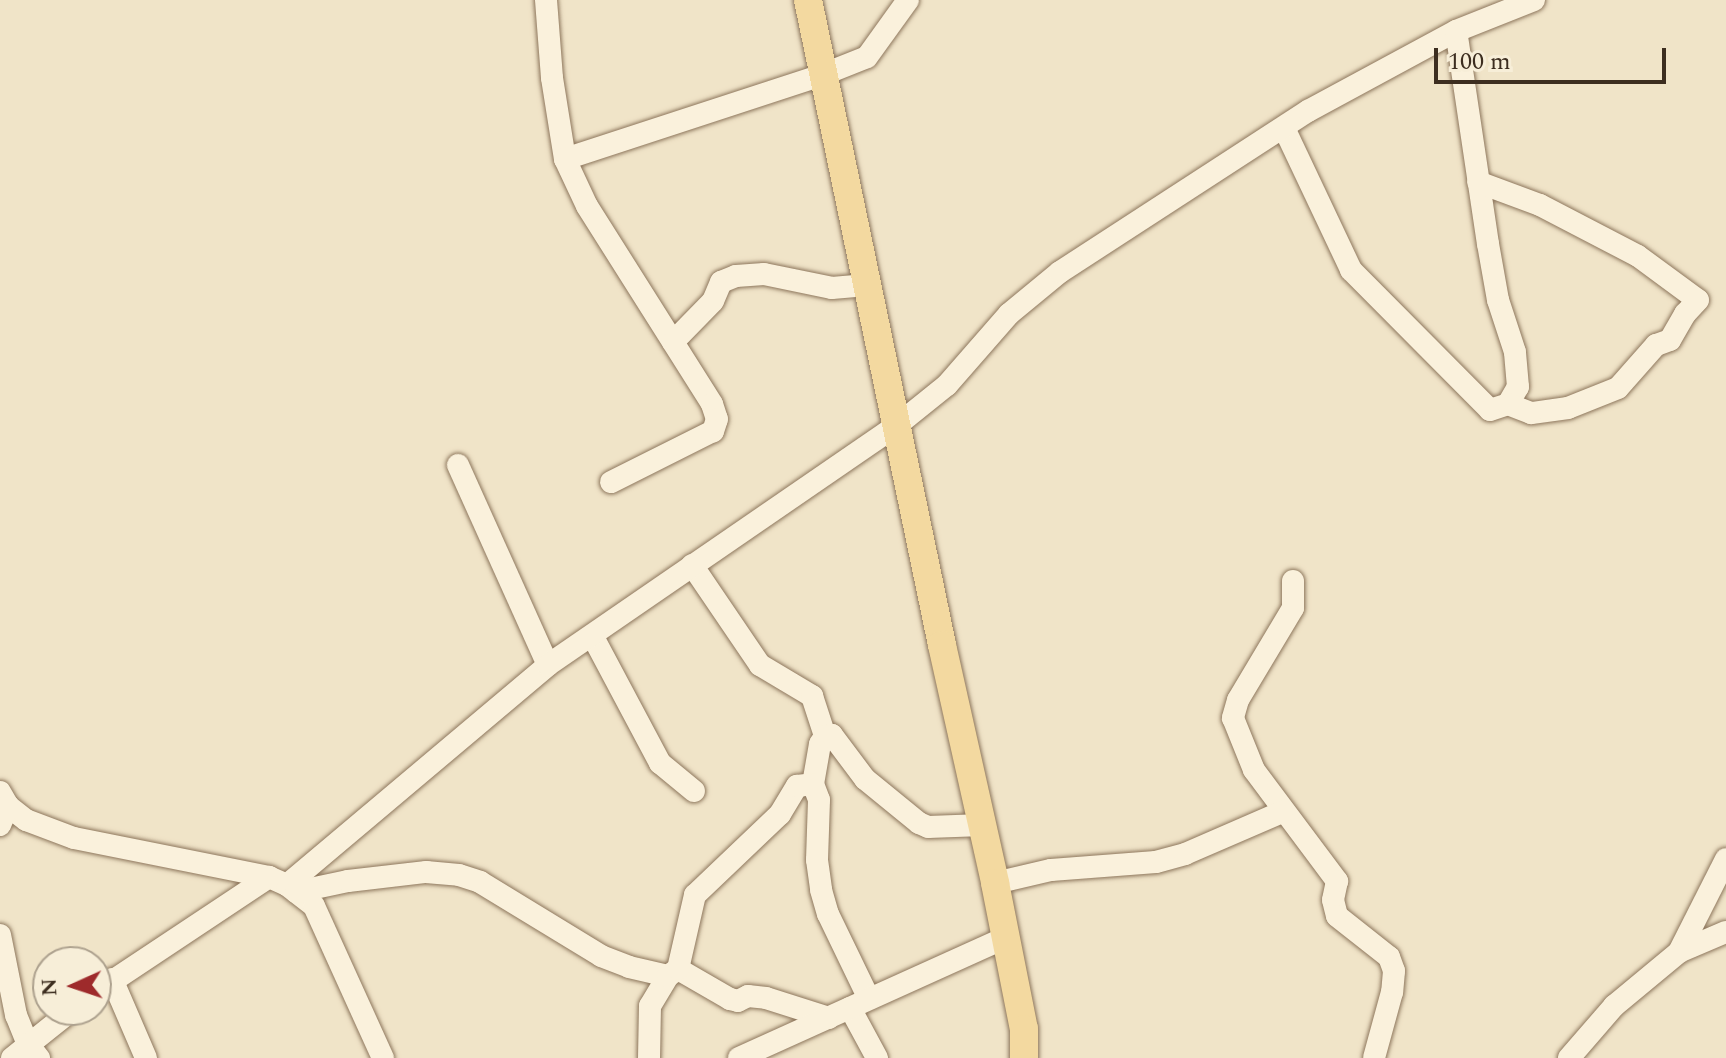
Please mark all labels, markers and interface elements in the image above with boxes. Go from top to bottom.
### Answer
scale bar [1438,32,1670,82]
text: 100 m [1448,44,1511,80]
north arrow [32,946,112,1026]
text: N [33,977,66,997]

